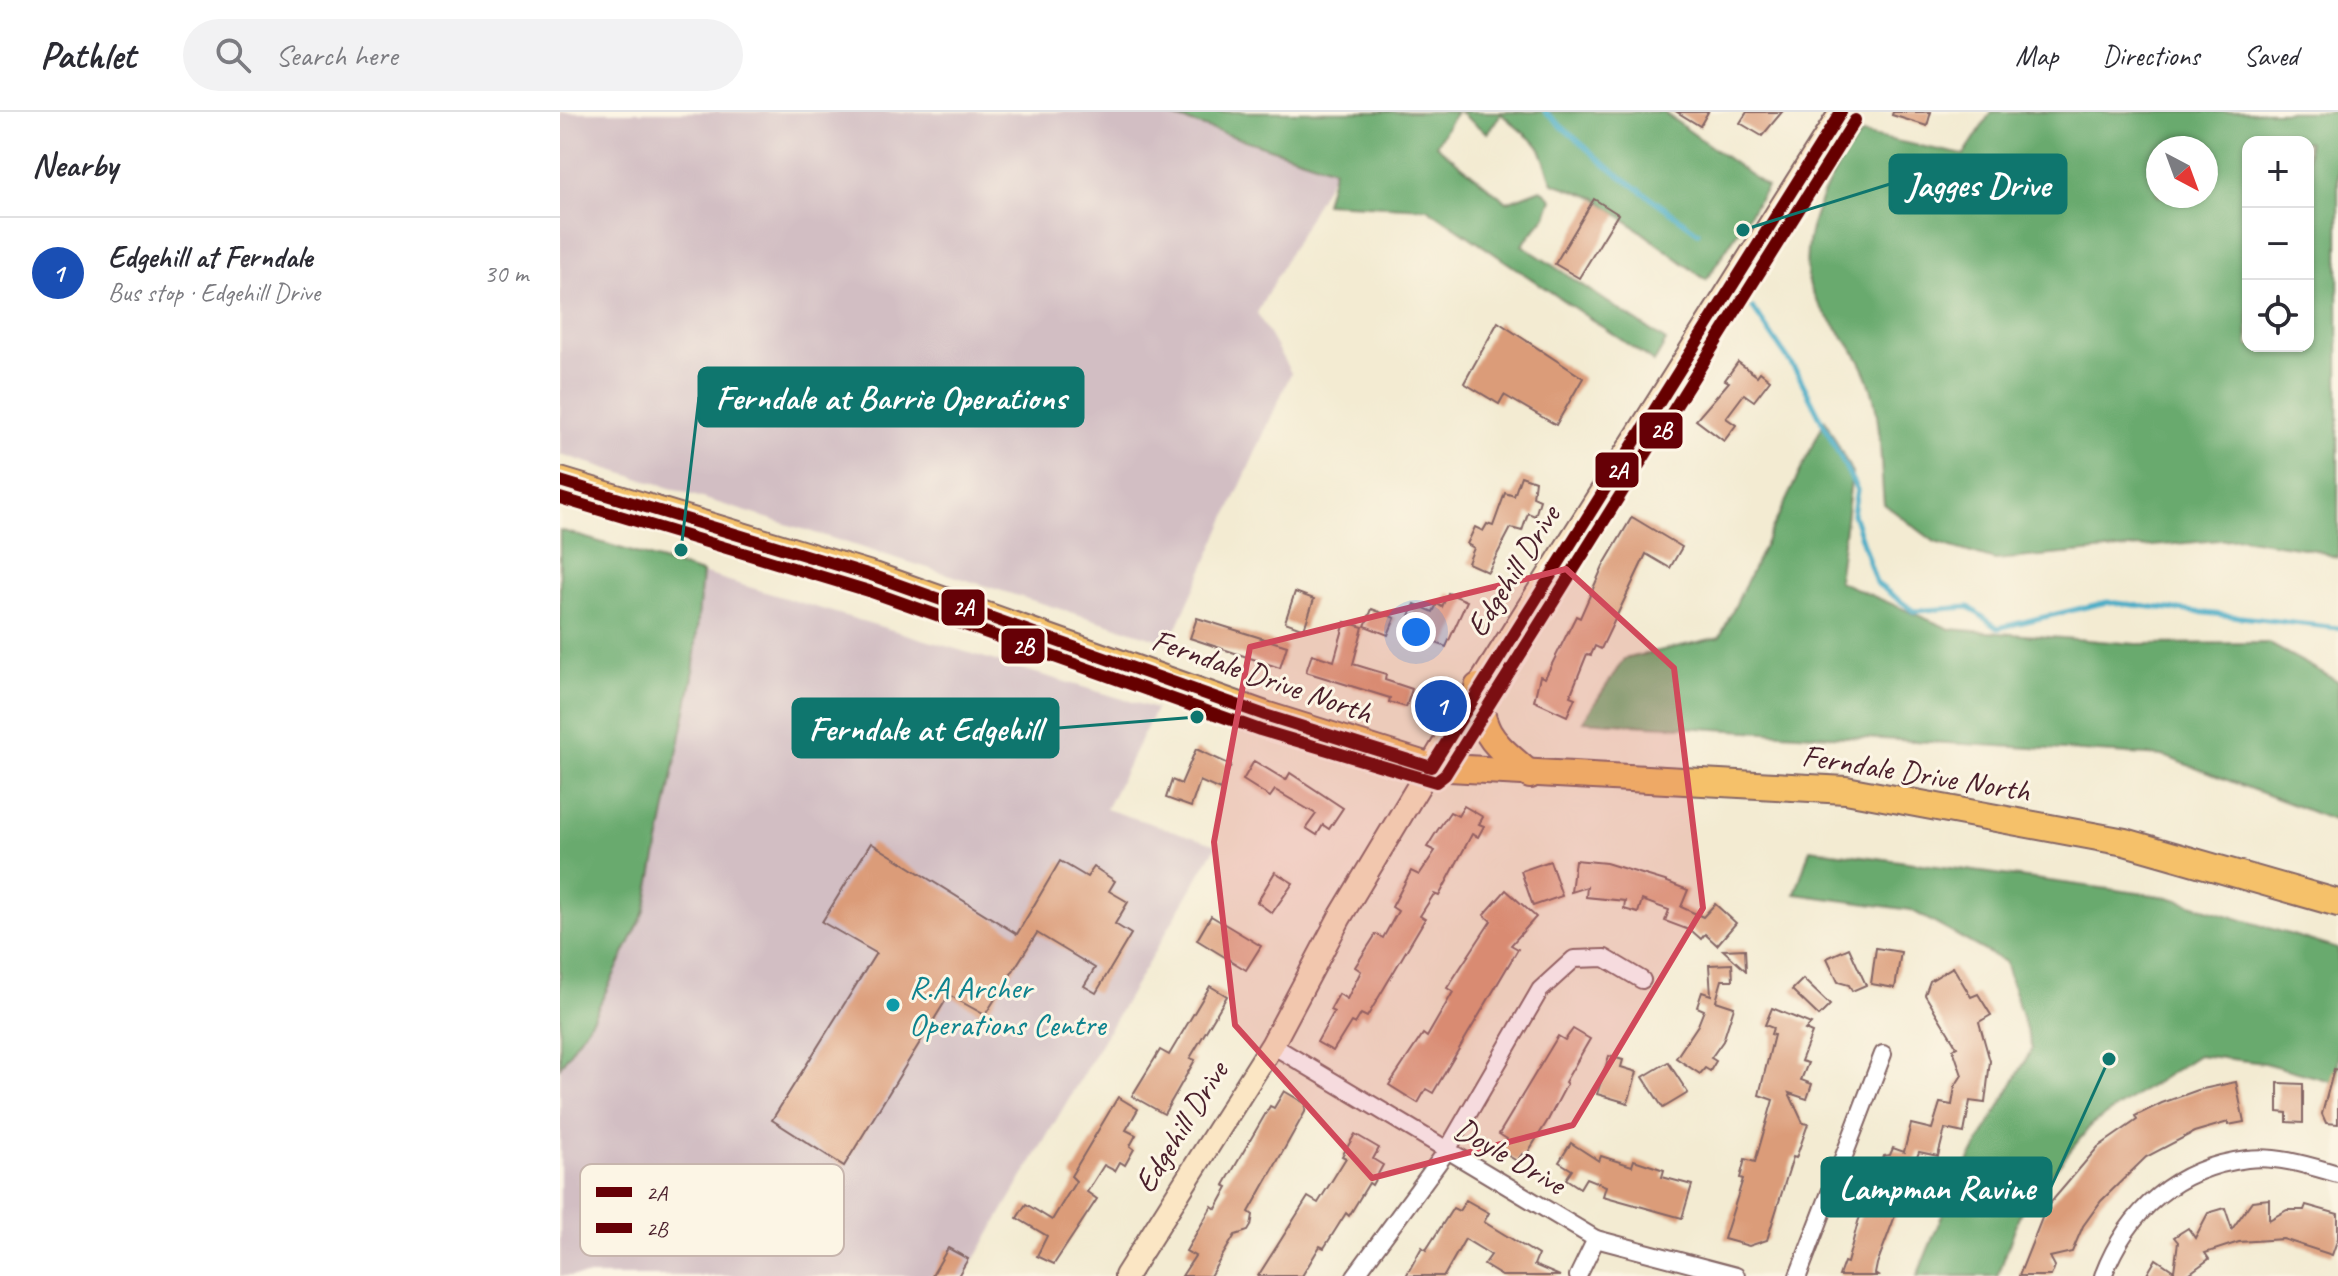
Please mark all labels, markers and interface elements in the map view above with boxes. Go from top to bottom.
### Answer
search box [183,19,743,91]
text: Pathlet [40,32,135,79]
icon: search [211,33,255,77]
text: Search here [275,36,398,74]
text: Map [2015,38,2058,73]
text: Directions [2102,38,2200,73]
text: Saved [2244,38,2298,73]
north arrow [2146,136,2218,208]
map controls [2242,136,2314,352]
button: + [2242,136,2314,208]
text: Nearby [32,143,118,186]
callout: Jagges Drive [1890,155,2066,213]
text: Jagges Drive [1904,163,2053,206]
button: − [2242,208,2314,280]
text: Edgehill at Ferndale [108,238,312,276]
text: 1 [52,257,64,290]
text: 30 m [484,257,528,290]
text: Bus stop · Edgehill Drive [108,276,320,309]
button: locate [2242,280,2314,352]
callout: Ferndale at Barrie Operations [699,368,1083,426]
text: Ferndale at Barrie Operations [716,376,1069,419]
line badge: 2B [1638,411,1684,450]
text: 2B [1650,417,1673,445]
line badge: 2A [1594,451,1640,489]
text: 2A [1606,457,1629,485]
street label: Edgehill Drive [1457,495,1571,644]
line badge: 2A [940,588,986,627]
text: 2A [952,594,975,622]
your location [1396,612,1436,652]
street label: Ferndale Drive North [1147,619,1378,733]
line badge: 2B [1000,627,1046,665]
text: 2B [1012,633,1035,661]
pin: 1 [1415,676,1467,736]
callout: Ferndale at Edgehill [793,699,1058,757]
text: Ferndale at Edgehill [809,707,1048,750]
street label: Ferndale Drive North [1799,735,2033,811]
place label: R.A Archer Operations Centre [909,967,1108,1045]
marker: R.A Archer Operations Centre [884,996,902,1014]
street label: Edgehill Drive [1125,1051,1239,1200]
street label: Doyle Drive [1447,1108,1575,1205]
callout: Lampman Ravine [1822,1158,2051,1216]
legend [580,1164,844,1256]
text: Lampman Ravine [1839,1166,2038,1209]
text: 2A [646,1179,668,1207]
text: 2B [646,1215,669,1243]

